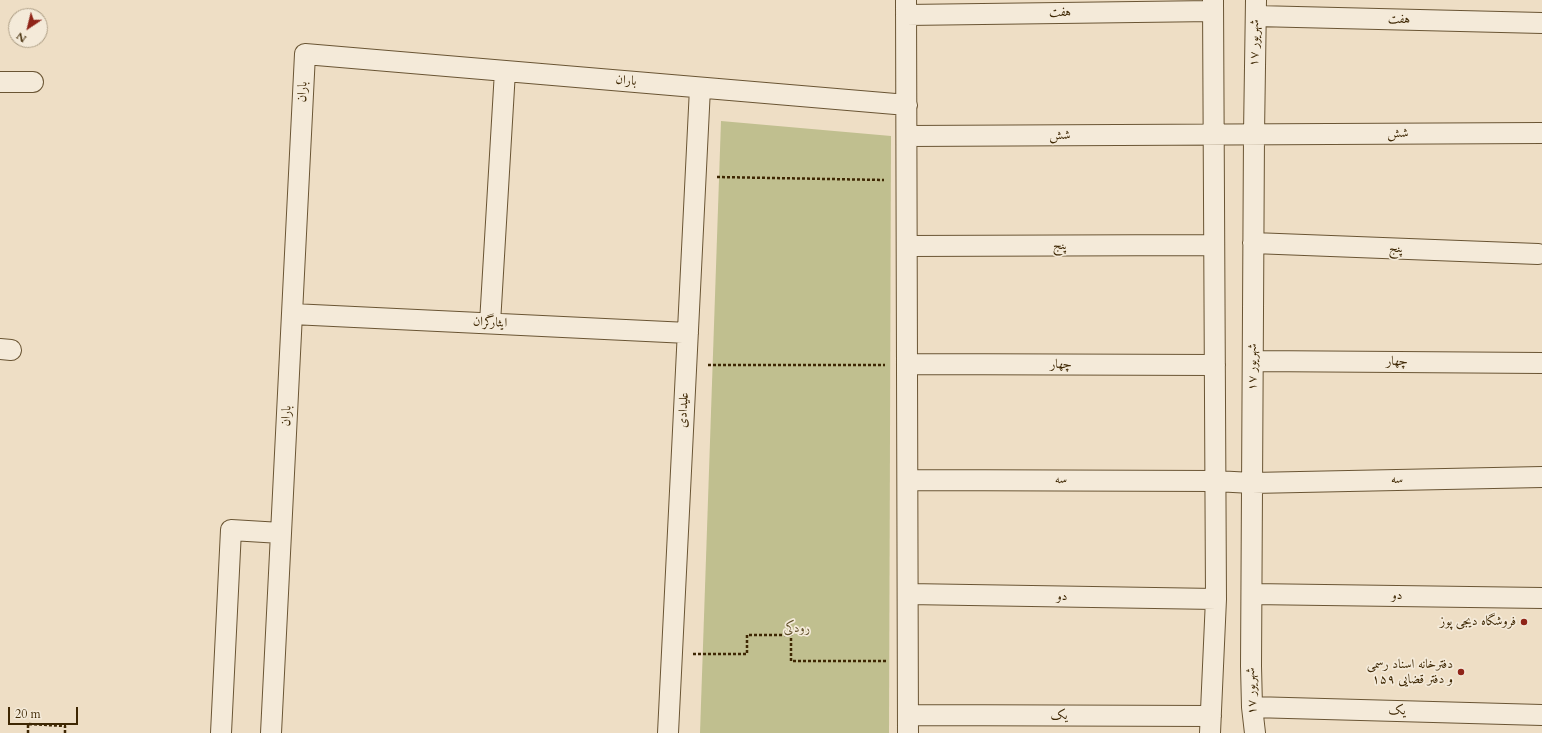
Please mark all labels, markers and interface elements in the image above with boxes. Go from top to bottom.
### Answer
street label: هفت [1049,5,1071,21]
north arrow [8,8,48,48]
street label: هفت [1388,12,1410,28]
street label: ۱۷ شهریور [1247,19,1263,67]
text: N [13,29,30,46]
street label: باران [615,72,637,90]
street label: باران [295,81,311,103]
street label: شش [1387,126,1409,142]
street label: شش [1049,128,1071,144]
street label: پنج [1053,238,1067,254]
street label: پنج [1389,241,1403,257]
street label: ایثارگران [472,314,508,332]
street label: ۱۷ شهریور [1245,343,1261,391]
street label: چهار [1386,354,1408,370]
street label: چهار [1050,357,1072,373]
street label: علیدادی [675,392,693,428]
street label: باران [279,405,295,427]
street label: سه [1055,472,1067,488]
street label: سه [1391,472,1403,488]
street label: دو [1391,588,1403,604]
street label: دو [1056,589,1068,605]
place label: فروشگاه دیجی پوز [1440,614,1516,630]
marker: فروشگاه دیجی پوز [1519,617,1529,627]
park label: رودکی [784,621,810,637]
place label: دفترخانه اسناد رسمی ۱۵۹ و دفتر قضایی [1367,657,1453,688]
street label: ۱۷ شهریور [1243,667,1261,715]
marker: دفترخانه اسناد رسمی ۱۵۹ و دفتر قضایی [1456,667,1466,677]
scale bar [10,699,80,725]
street label: یک [1388,703,1406,719]
text: 20 m [15,706,41,722]
street label: یک [1050,708,1068,724]

